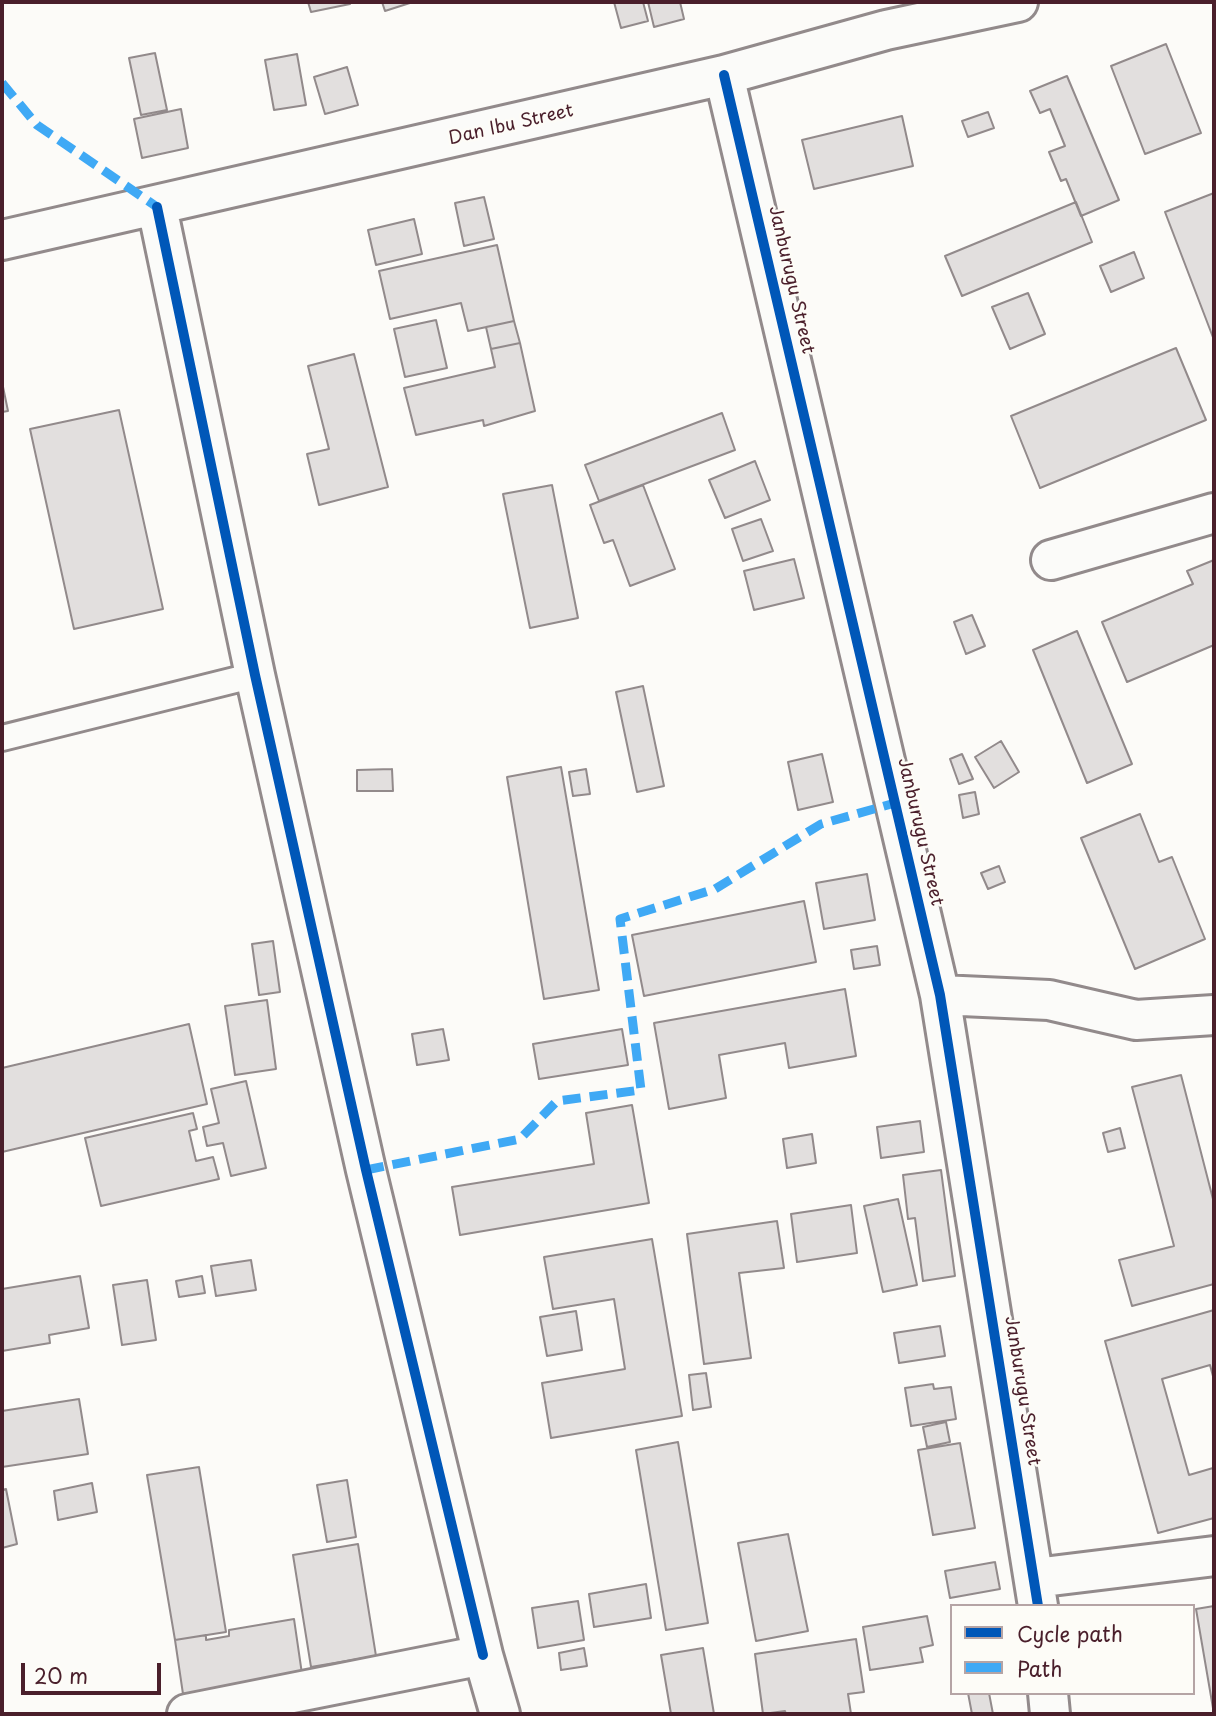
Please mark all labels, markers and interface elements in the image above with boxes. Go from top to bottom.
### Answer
street label: Dan Ibu Street [446,100,576,150]
street label: Janburugu Street [763,204,819,356]
street label: Janburugu Street [892,756,948,908]
street label: Janburugu Street [1000,1315,1044,1467]
legend [950,1604,1195,1695]
text: Cycle path [1017,1617,1123,1649]
scale bar [24,1650,164,1694]
text: Path [1017,1652,1062,1684]
text: 20 m [34,1659,88,1691]

